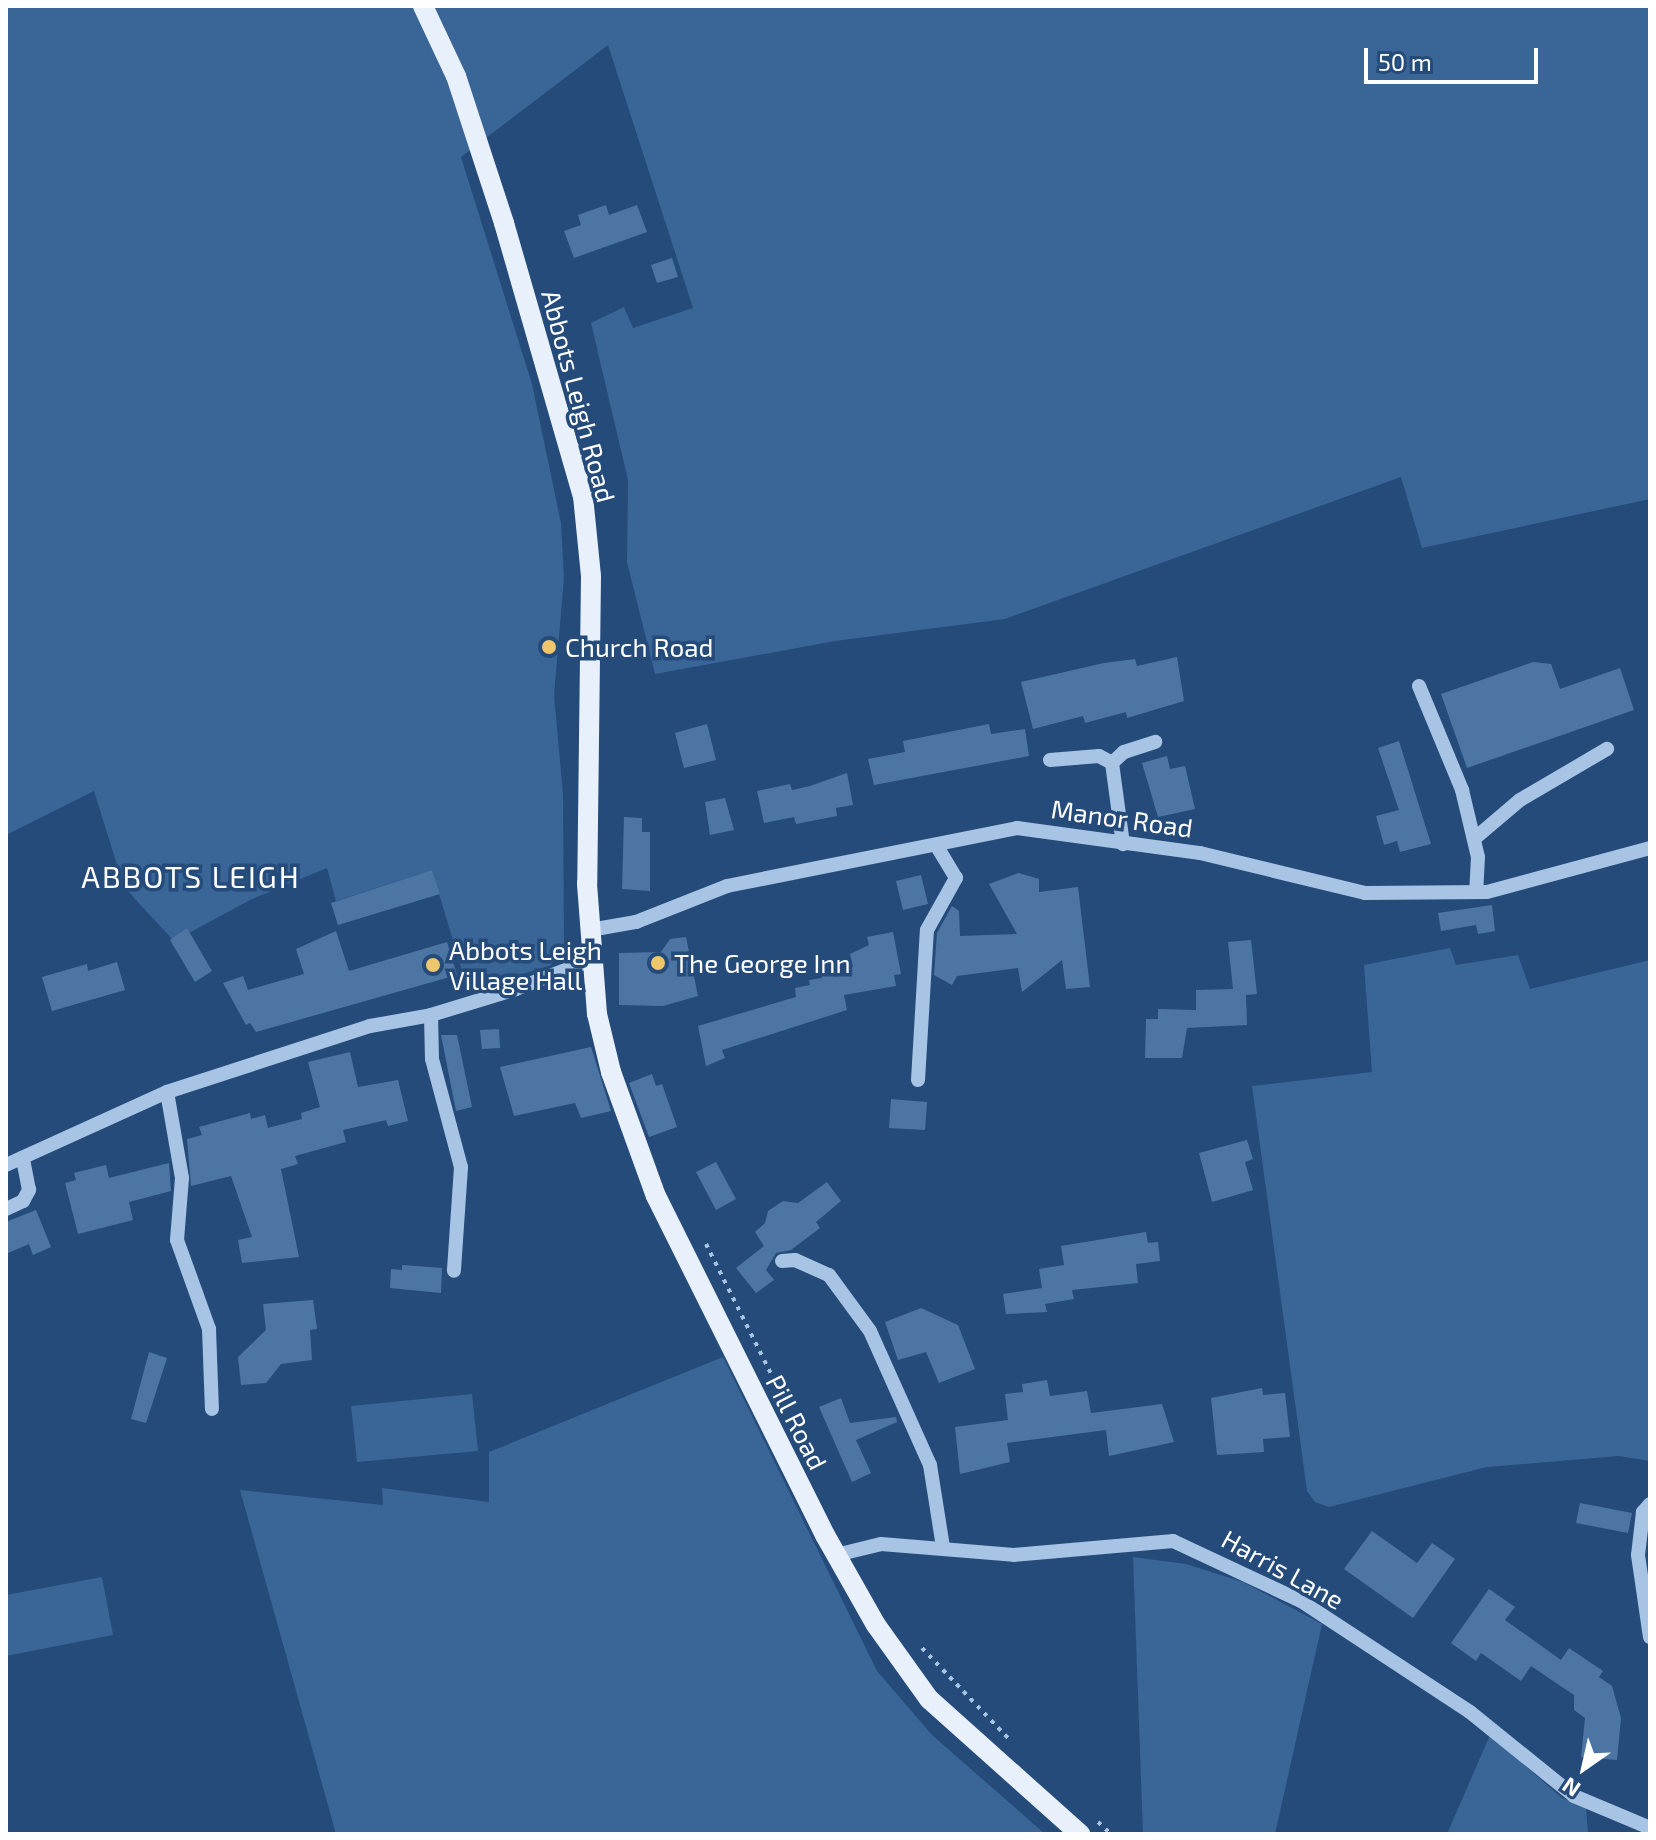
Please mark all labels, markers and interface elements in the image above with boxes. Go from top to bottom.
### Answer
scale bar [1368,32,1542,82]
text: 50 m [1378,47,1432,76]
street label: Abbots Leigh Road [536,286,622,506]
place label: Church Road [565,631,713,663]
marker: Church Road [540,638,558,656]
street label: Manor Road [1049,793,1195,843]
district label: ABBOTS LEIGH [81,858,301,894]
place label: Abbots Leigh Village Hall [449,934,602,996]
place label: The George Inn [674,947,851,979]
marker: The George Inn [649,954,667,972]
marker: Abbots Leigh Village Hall [424,956,442,974]
street label: Pill Road [760,1369,834,1475]
street label: Harris Lane [1217,1523,1349,1615]
north arrow [1544,1728,1624,1808]
text: N [1557,1773,1584,1803]

